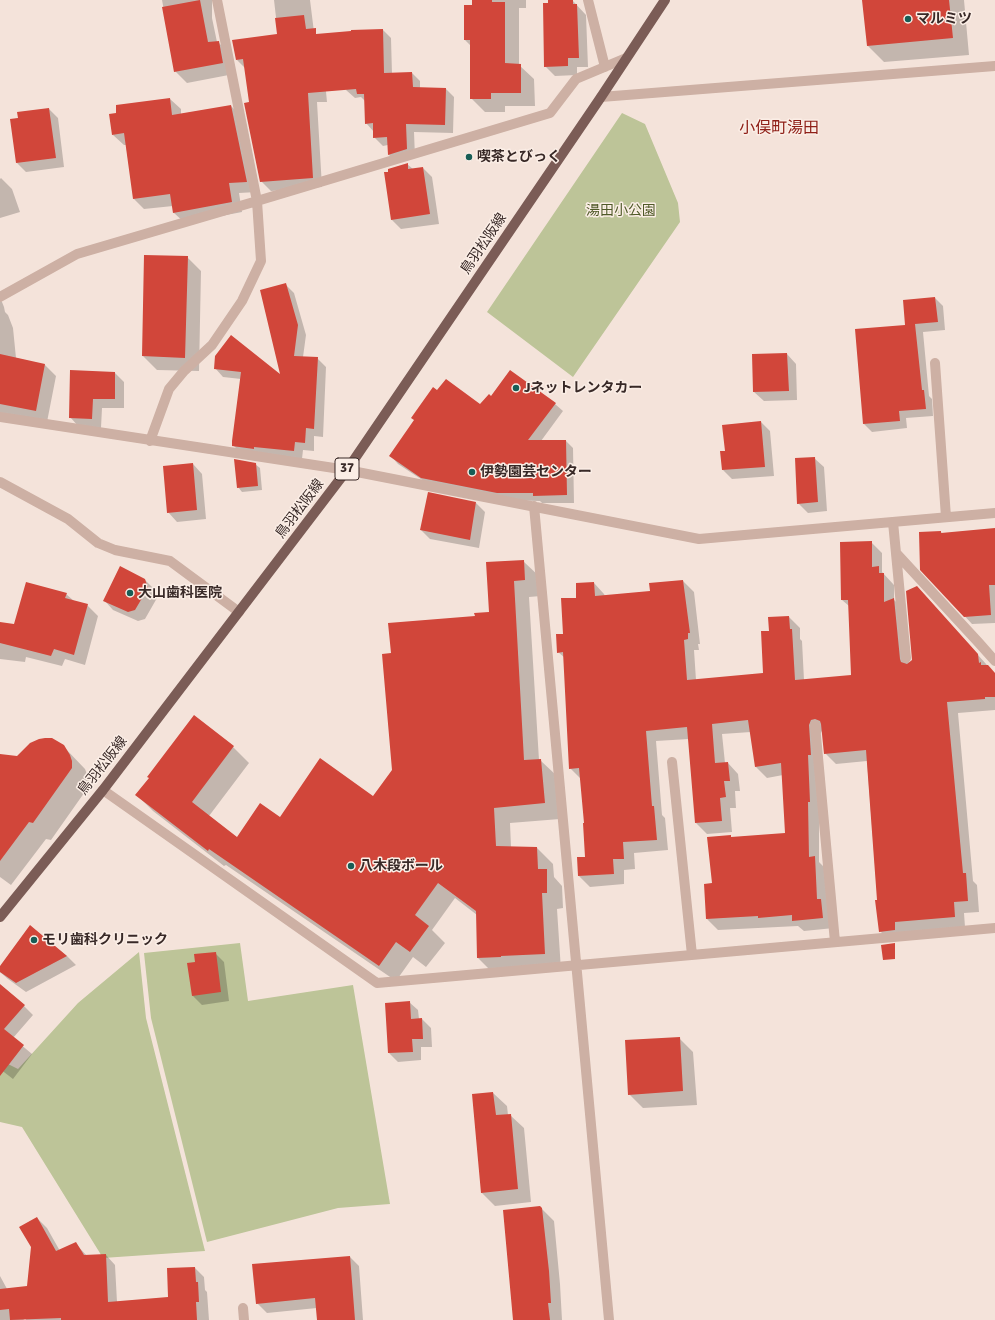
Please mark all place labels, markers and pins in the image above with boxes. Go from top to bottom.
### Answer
place label: マルミツ [916,11,972,27]
marker: マルミツ [903,14,913,24]
place label: 喫茶とびっく [477,149,561,165]
marker: 喫茶とびっく [464,152,474,162]
place label: Jネットレンタカー [524,380,643,396]
marker: Jネットレンタカー [511,383,521,393]
place label: 伊勢園芸センター [480,464,592,480]
marker: 伊勢園芸センター [467,467,477,477]
place label: 大山歯科医院 [138,585,222,601]
marker: 大山歯科医院 [125,588,135,598]
place label: 八木段ボール [359,858,443,874]
marker: 八木段ボール [346,861,356,871]
place label: モリ歯科クリニック [42,932,168,948]
marker: モリ歯科クリニック [29,935,39,945]

